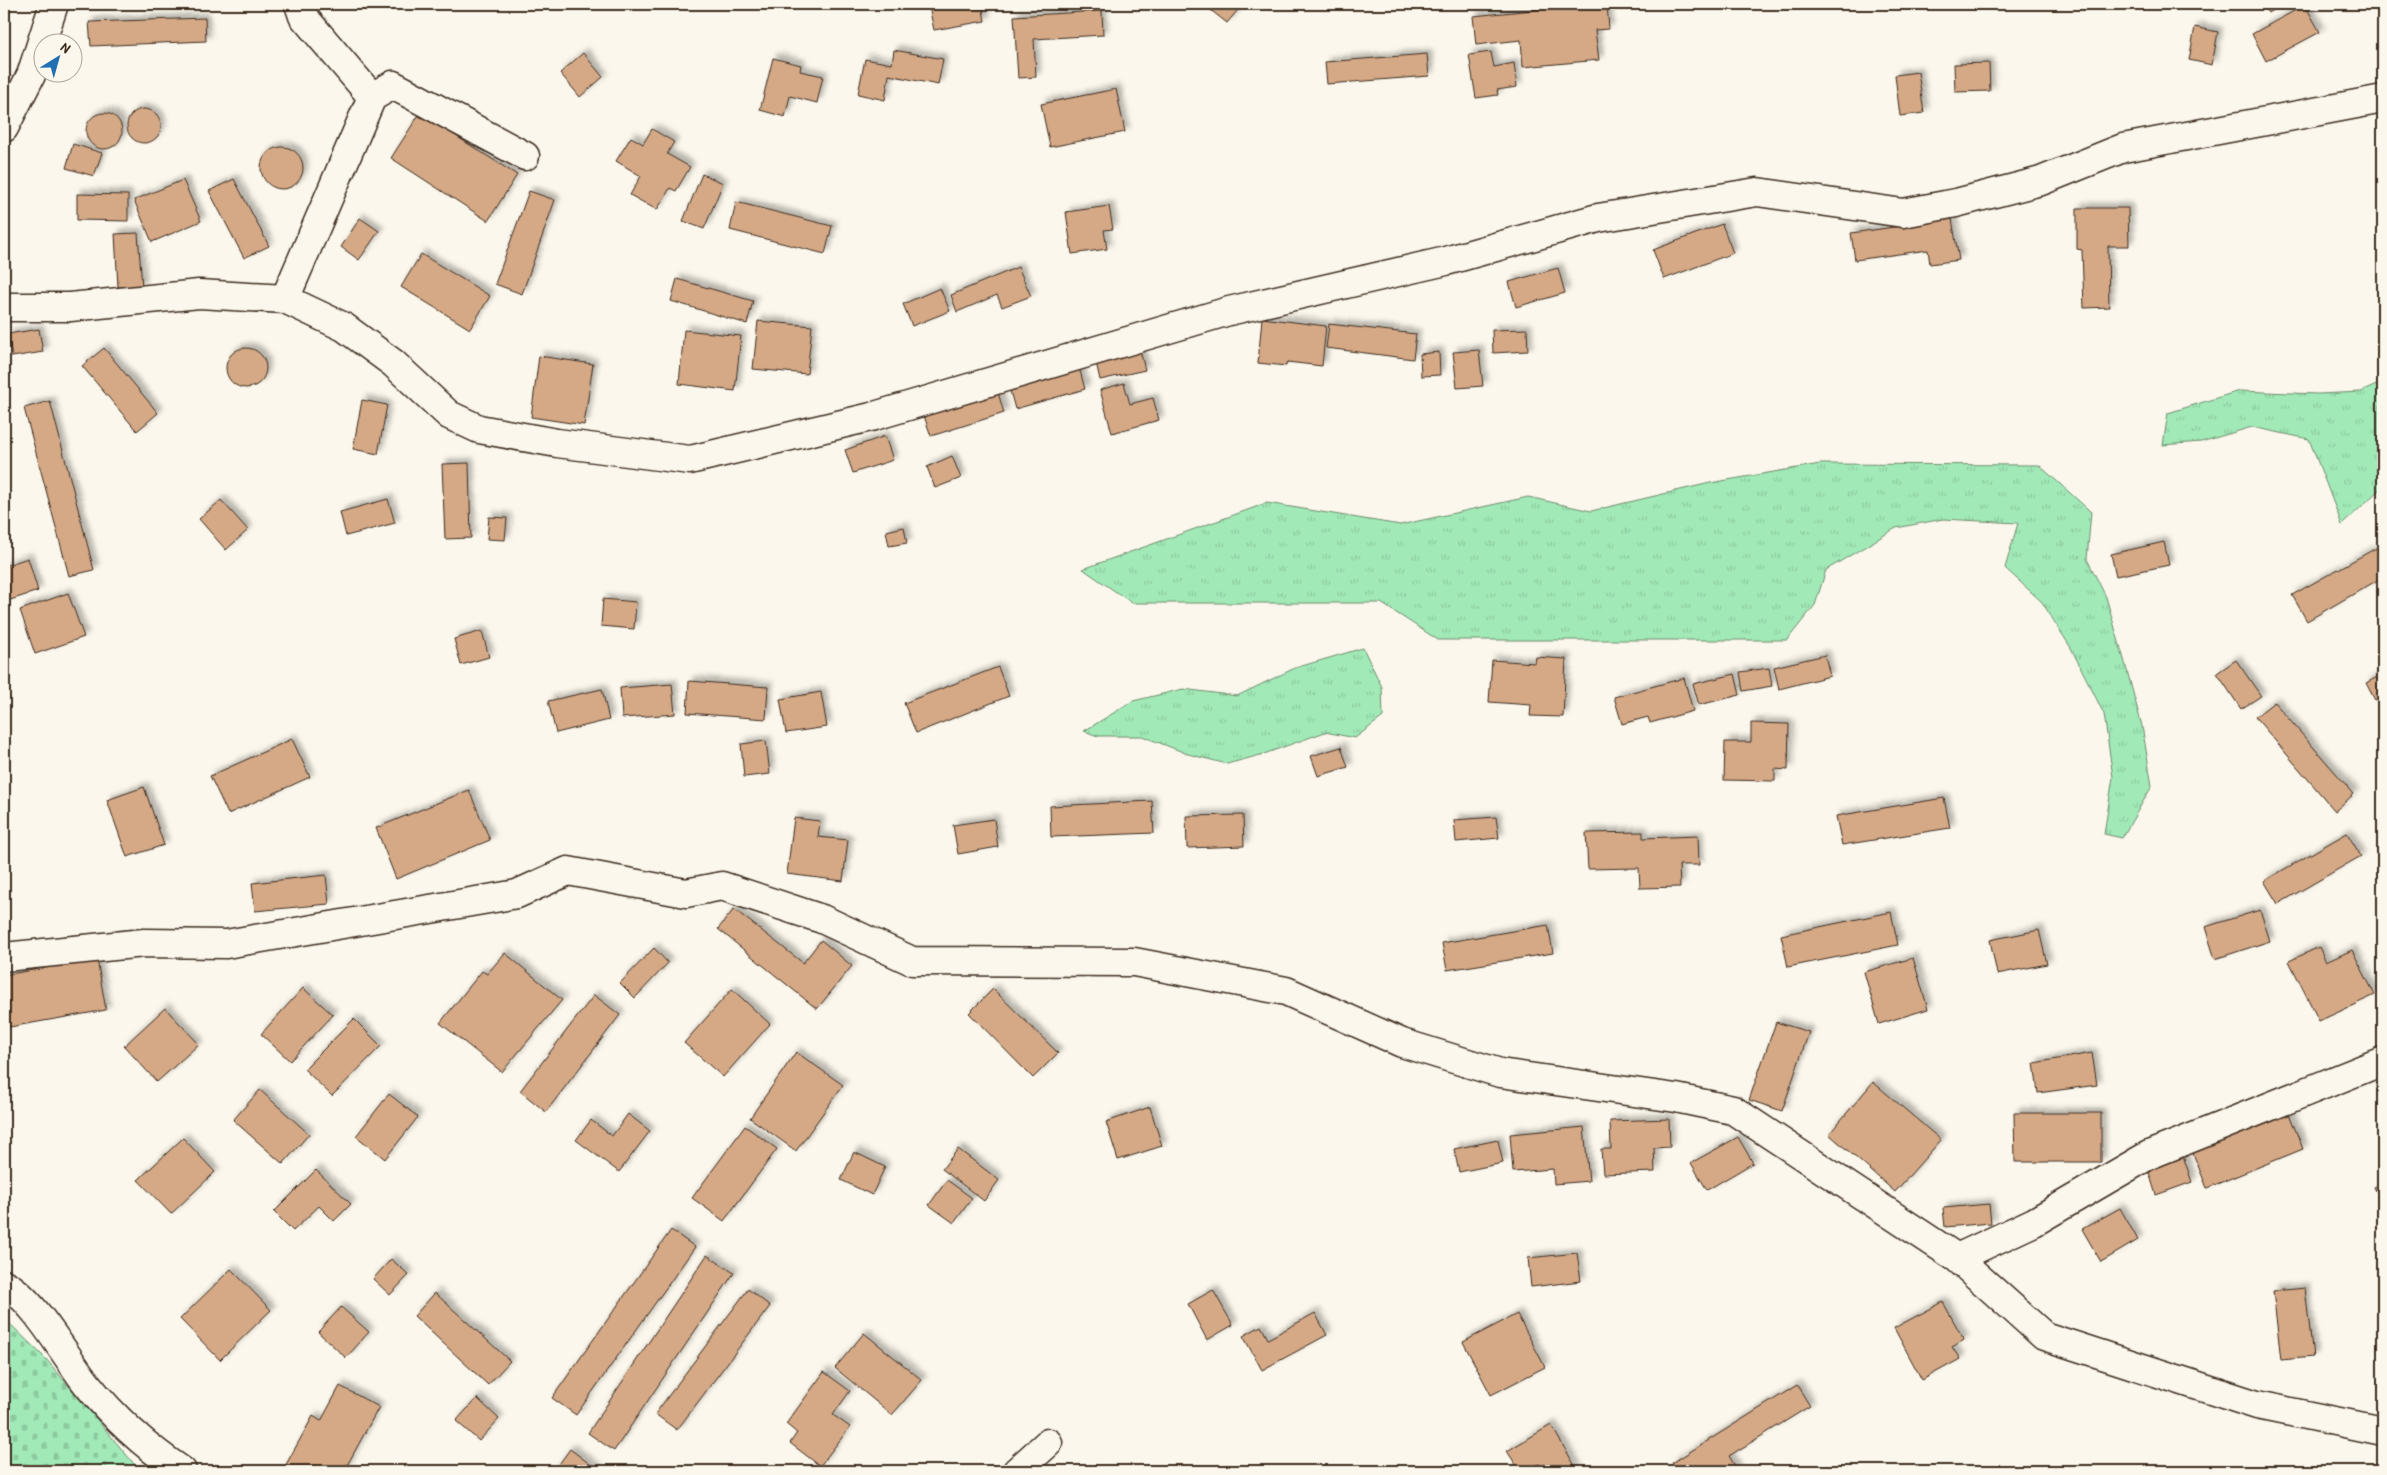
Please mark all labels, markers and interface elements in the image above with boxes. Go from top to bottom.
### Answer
north arrow [32,32,82,82]
text: N [57,37,75,57]

